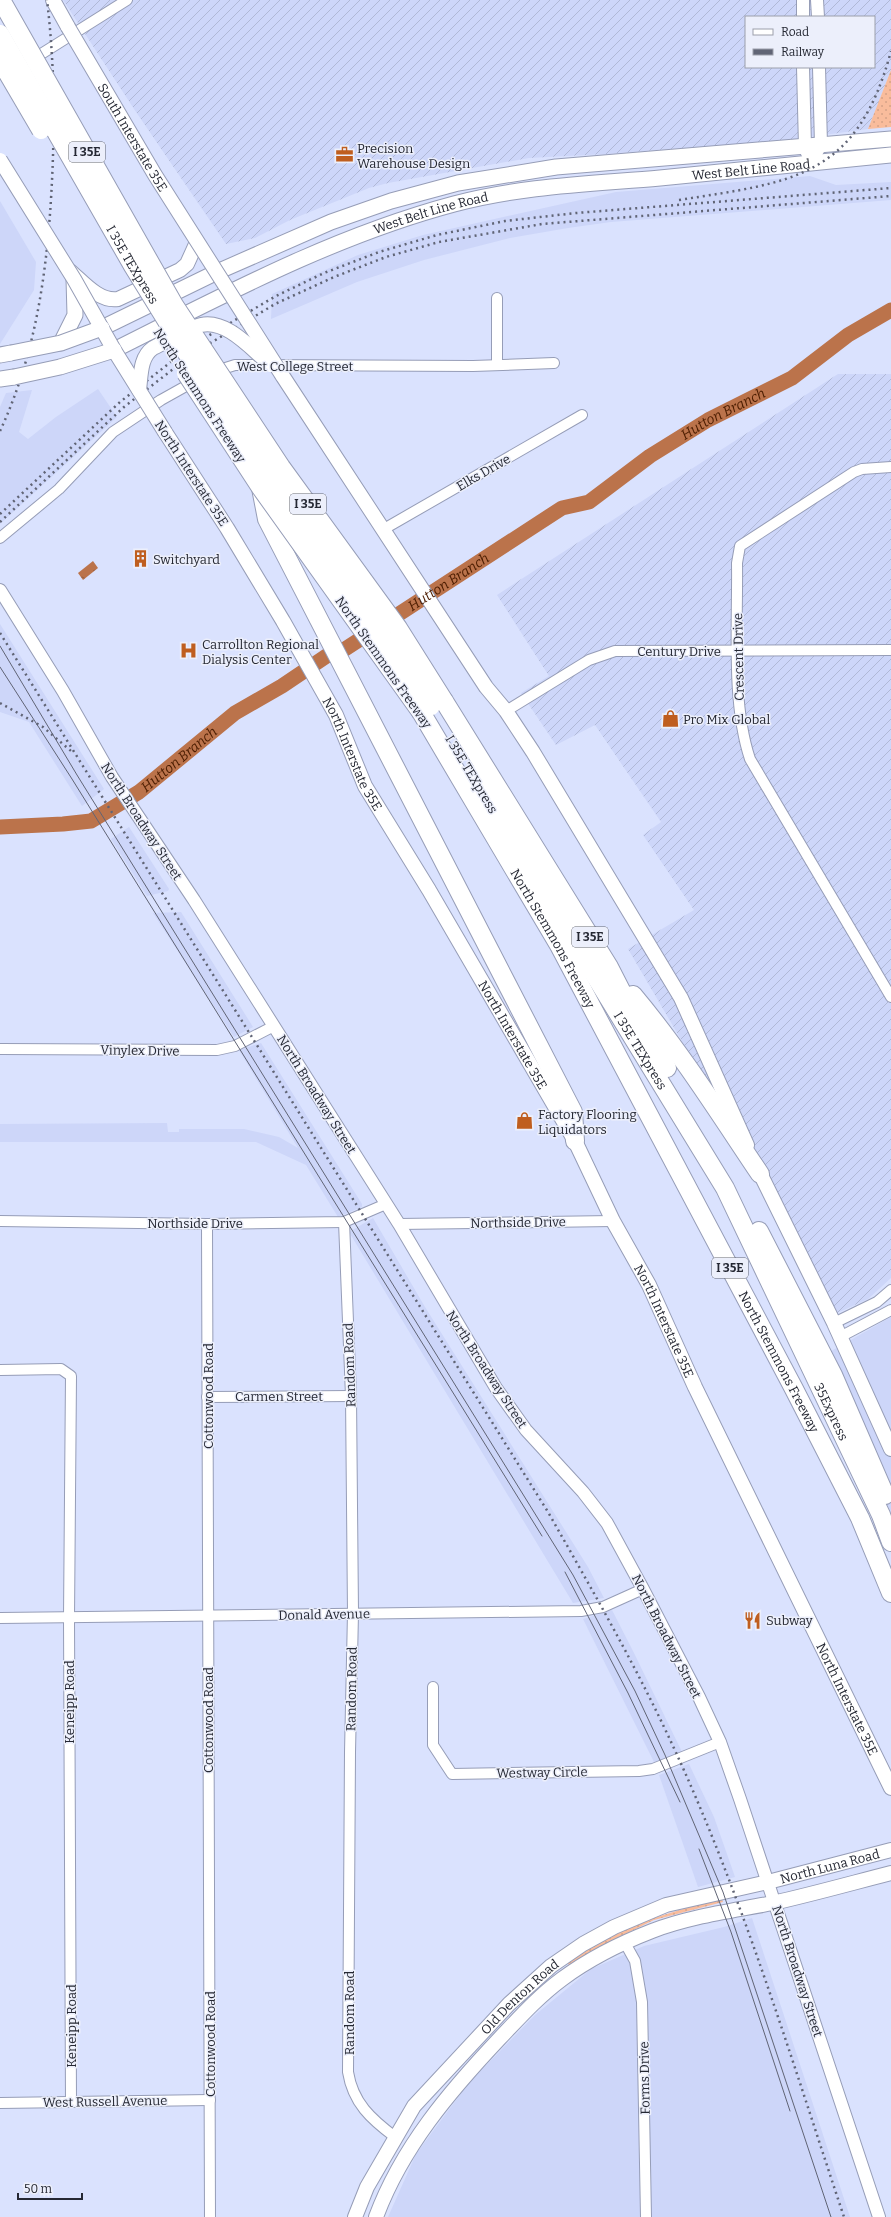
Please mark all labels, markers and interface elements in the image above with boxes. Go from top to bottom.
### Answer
legend [745,16,875,68]
text: Road [781,25,809,39]
text: Railway [781,45,825,59]
street label: South Interstate 35E [95,81,171,194]
place label: Precision Warehouse Design [357,141,471,171]
road number: I 35E [69,142,105,162]
office icon: Precision Warehouse Design [334,145,354,165]
street label: West Belt Line Road [691,156,811,183]
street label: West Belt Line Road [371,189,490,237]
street label: I 35E TEXpress [103,223,161,307]
street label: North Stemmons Freeway [150,325,249,465]
street label: West College Street [237,359,354,374]
water label: Hutton Branch [678,385,768,444]
street label: North Interstate 35E [152,418,231,529]
street label: Elks Drive [454,451,513,494]
road number: I 35E [290,494,326,514]
building icon: Switchyard [130,549,150,569]
water label: Hutton Branch [405,550,492,615]
place label: Switchyard [153,552,220,567]
street label: North Stemmons Freeway [332,594,435,731]
street label: Crescent Drive [730,613,747,701]
place label: Carrollton Regional Dialysis Center [202,637,319,667]
hospital icon: Carrollton Regional Dialysis Center [179,641,199,661]
street label: Century Drive [637,644,721,659]
street label: North Interstate 35E [319,695,385,813]
shop icon: Pro Mix Global [660,709,680,729]
place label: Pro Mix Global [683,712,770,727]
water label: Hutton Branch [138,723,221,796]
street label: I 35E TEXpress [442,732,501,816]
street label: North Broadway Street [98,760,185,883]
street label: North Stemmons Freeway [507,866,598,1011]
road number: I 35E [572,927,608,947]
street label: North Interstate 35E [475,978,550,1092]
street label: I 35E TEXpress [611,1009,670,1092]
street label: North Broadway Street [274,1032,359,1157]
street label: Vinylex Drive [100,1042,180,1059]
place label: Factory Flooring Liquidators [538,1107,637,1137]
shop icon: Factory Flooring Liquidators [515,1111,535,1131]
street label: Northside Drive [470,1214,566,1231]
street label: Northside Drive [147,1216,243,1231]
road number: I 35E [712,1258,748,1278]
street label: North Interstate 35E [631,1262,697,1380]
street label: North Stemmons Freeway [735,1289,822,1435]
street label: North Broadway Street [443,1308,530,1431]
street label: Random Road [341,1322,358,1407]
street label: Cottonwood Road [201,1343,216,1449]
street label: 35Express [811,1381,851,1443]
street label: Carmen Street [235,1389,323,1404]
street label: North Broadway Street [629,1572,705,1701]
street label: Donald Avenue [278,1606,370,1623]
restaurant icon: Subway [743,1610,763,1630]
place label: Subway [766,1613,813,1628]
street label: North Interstate 35E [813,1640,881,1758]
street label: Random Road [343,1646,360,1731]
street label: Keneipp Road [62,1660,77,1744]
street label: Cottonwood Road [201,1667,216,1773]
street label: Westway Circle [496,1764,588,1781]
street label: North Luna Road [779,1846,881,1887]
street label: North Broadway Street [769,1904,826,2039]
street label: Old Denton Road [478,1956,561,2037]
street label: Random Road [342,1970,357,2055]
street label: Keneipp Road [64,1984,79,2068]
street label: Cottonwood Road [203,1991,218,2097]
street label: Forms Drive [636,2041,653,2115]
street label: West Russell Avenue [43,2093,167,2110]
scale bar [18,2175,82,2201]
text: 50 m [24,2182,53,2196]

